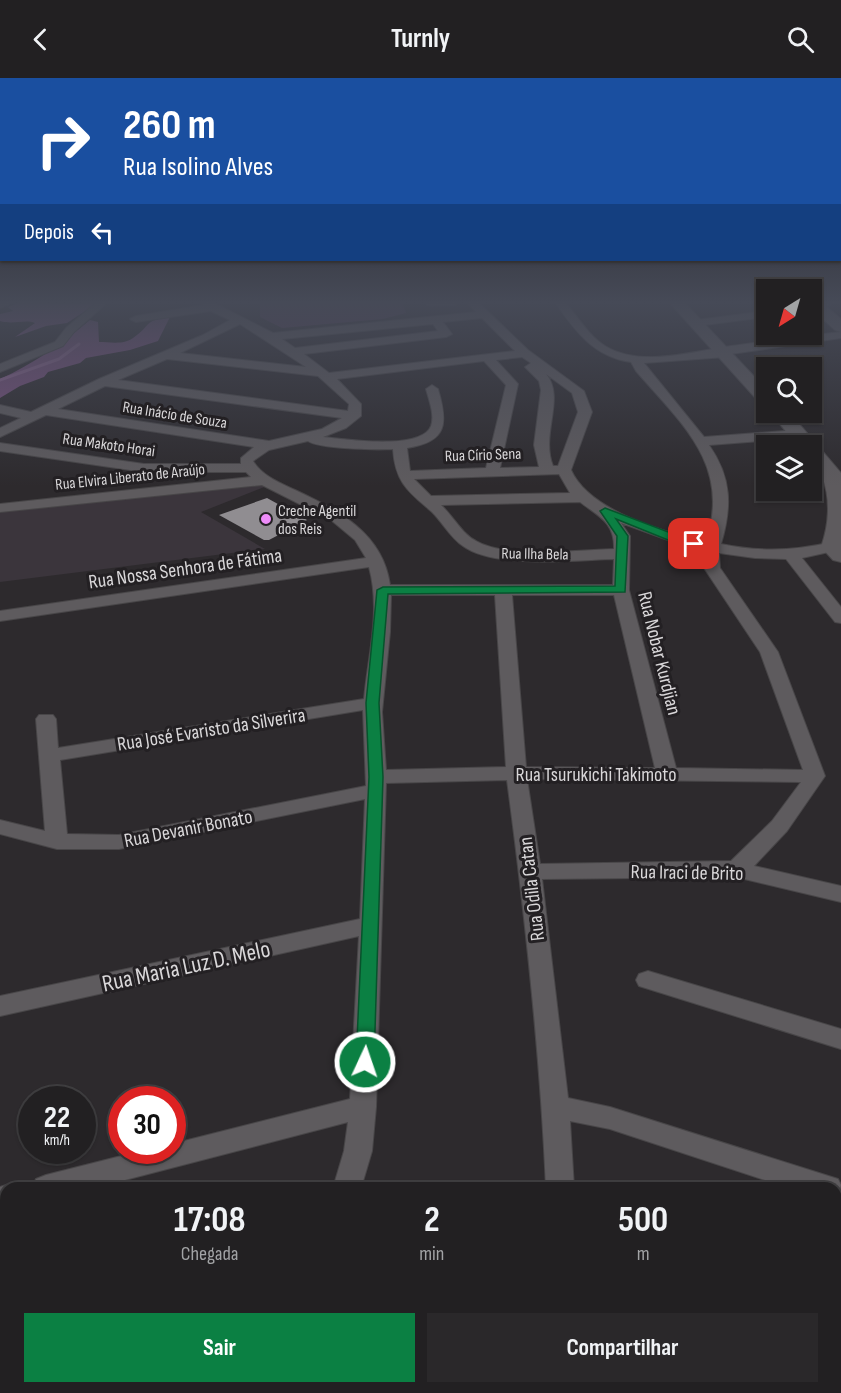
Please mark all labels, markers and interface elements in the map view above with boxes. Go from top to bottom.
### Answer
icon: back [24,23,57,56]
text: Turnly [391,23,450,55]
icon: search [784,23,817,56]
text: 260 m [123,100,216,151]
icon: right [24,102,102,180]
text: Rua Isolino Alves [123,151,273,183]
icon: left [86,216,119,249]
text: Depois [24,219,74,246]
north arrow [756,279,822,345]
map controls [756,279,822,501]
button: search [756,357,822,423]
street label: Rua Inácio de Souza [121,398,228,433]
street label: Rua Makoto Horai [61,430,156,461]
button: layers [756,435,822,501]
street label: Rua Círio Sena [444,445,522,466]
street label: Rua Elvira Liberato de Araújo [54,460,206,495]
place label: Creche Agentil dos Reis [278,502,356,539]
marker: Creche Agentil dos Reis [259,512,273,526]
pin [668,518,719,569]
icon: arrive [677,527,710,560]
street label: Rua Nossa Senhora de Fátima [87,544,283,594]
street label: Rua Ilha Bela [501,544,569,565]
street label: Rua Nobar Kurdjian [632,589,686,717]
street label: Rua José Evaristo da Silverira [115,703,307,757]
street label: Rua Tsurukichi Takimoto [515,763,677,787]
street label: Rua Devanir Bonato [122,805,254,853]
street label: Rua Odila Catan [514,836,550,942]
street label: Rua Iraci de Brito [630,860,744,886]
street label: Rua Maria Luz D. Melo [99,934,273,998]
position arrow [333,1030,397,1094]
speed limit sign: 30 [108,1086,186,1164]
text: 22 [44,1100,70,1136]
text: km/h [44,1131,70,1150]
text: 17:08 [174,1199,245,1242]
text: 2 [424,1199,440,1242]
text: 500 [618,1199,668,1242]
text: Chegada [181,1242,238,1266]
text: min [419,1242,444,1266]
text: m [637,1242,650,1266]
button: Sair [24,1313,415,1382]
button: Compartilhar [427,1313,818,1382]

